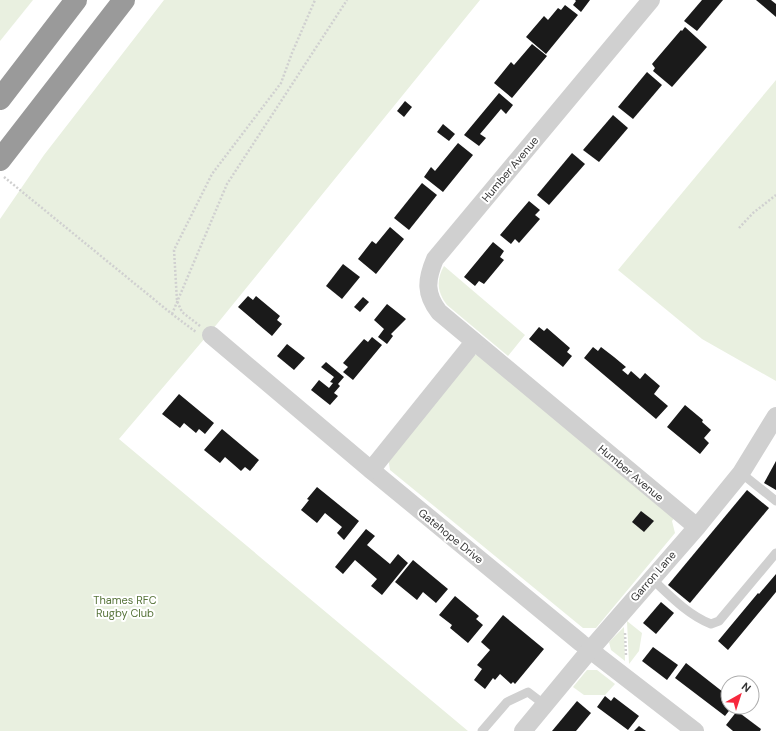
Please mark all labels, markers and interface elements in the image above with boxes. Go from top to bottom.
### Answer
street label: Humber Avenue [479,133,541,205]
street label: Humber Avenue [595,442,667,504]
street label: Gatehope Drive [416,506,486,566]
street label: Garron Lane [627,548,679,604]
park label: Thames RFC Rugby Club [93,593,157,620]
north arrow [720,675,760,715]
text: N [739,679,754,695]

